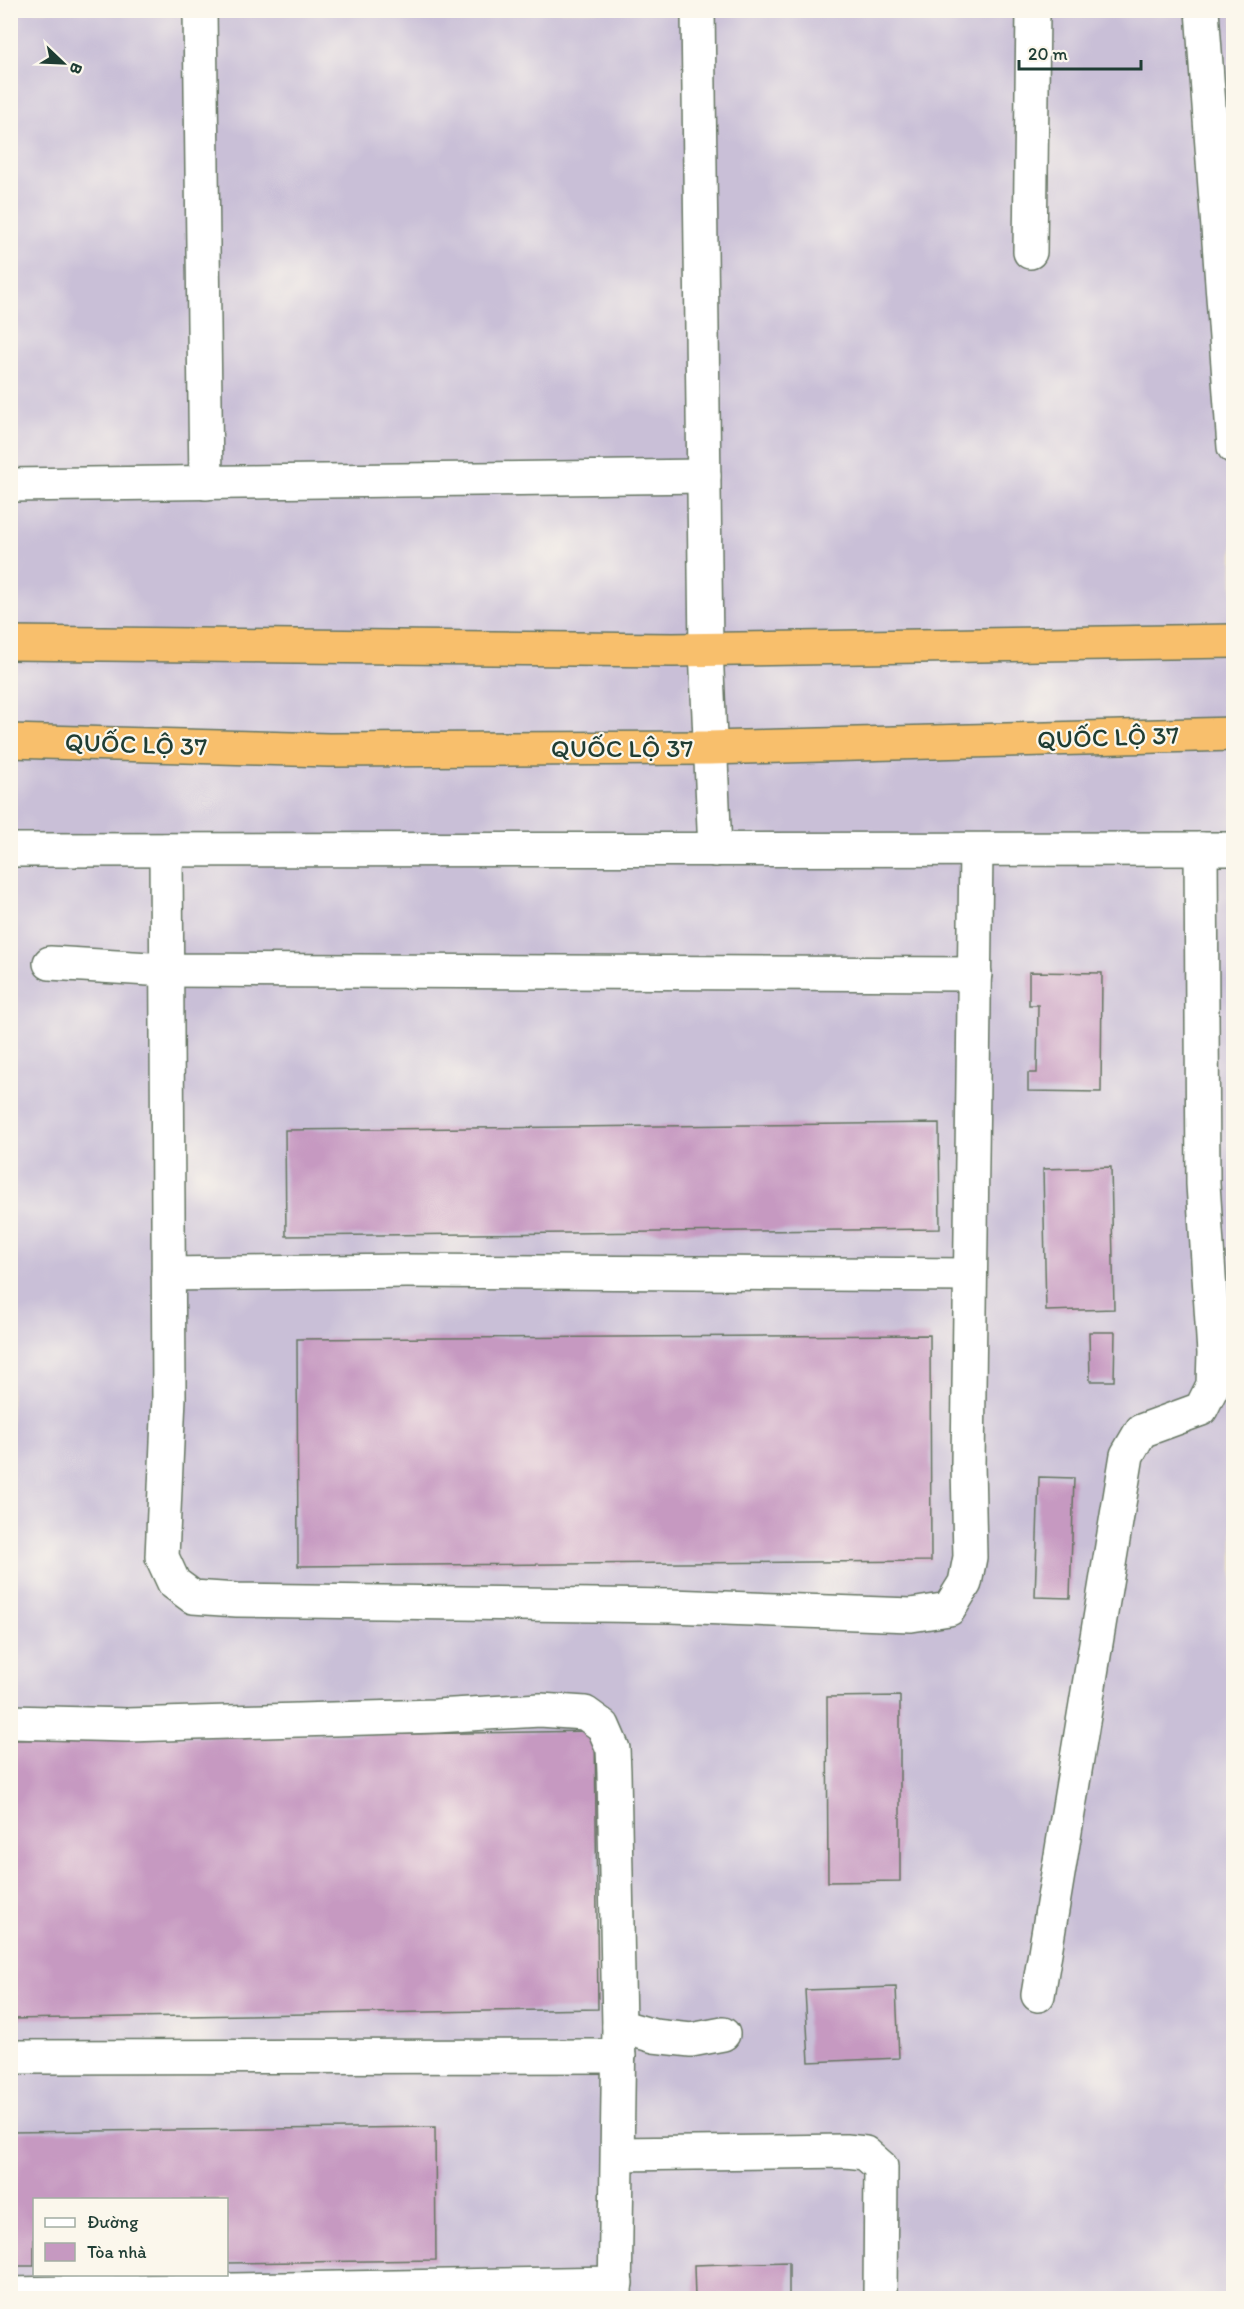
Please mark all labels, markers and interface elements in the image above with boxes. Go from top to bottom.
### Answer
north arrow [33,33,93,93]
scale bar [1019,33,1140,71]
text: 20 m [1028,43,1068,65]
text: B [65,60,87,78]
street label: QUỐC LỘ 37 [1036,719,1180,755]
street label: QUỐC LỘ 37 [64,726,208,762]
street label: QUỐC LỘ 37 [551,732,693,764]
legend [33,2198,228,2276]
text: Đường [87,2211,139,2233]
text: Tòa nhà [87,2241,147,2263]

